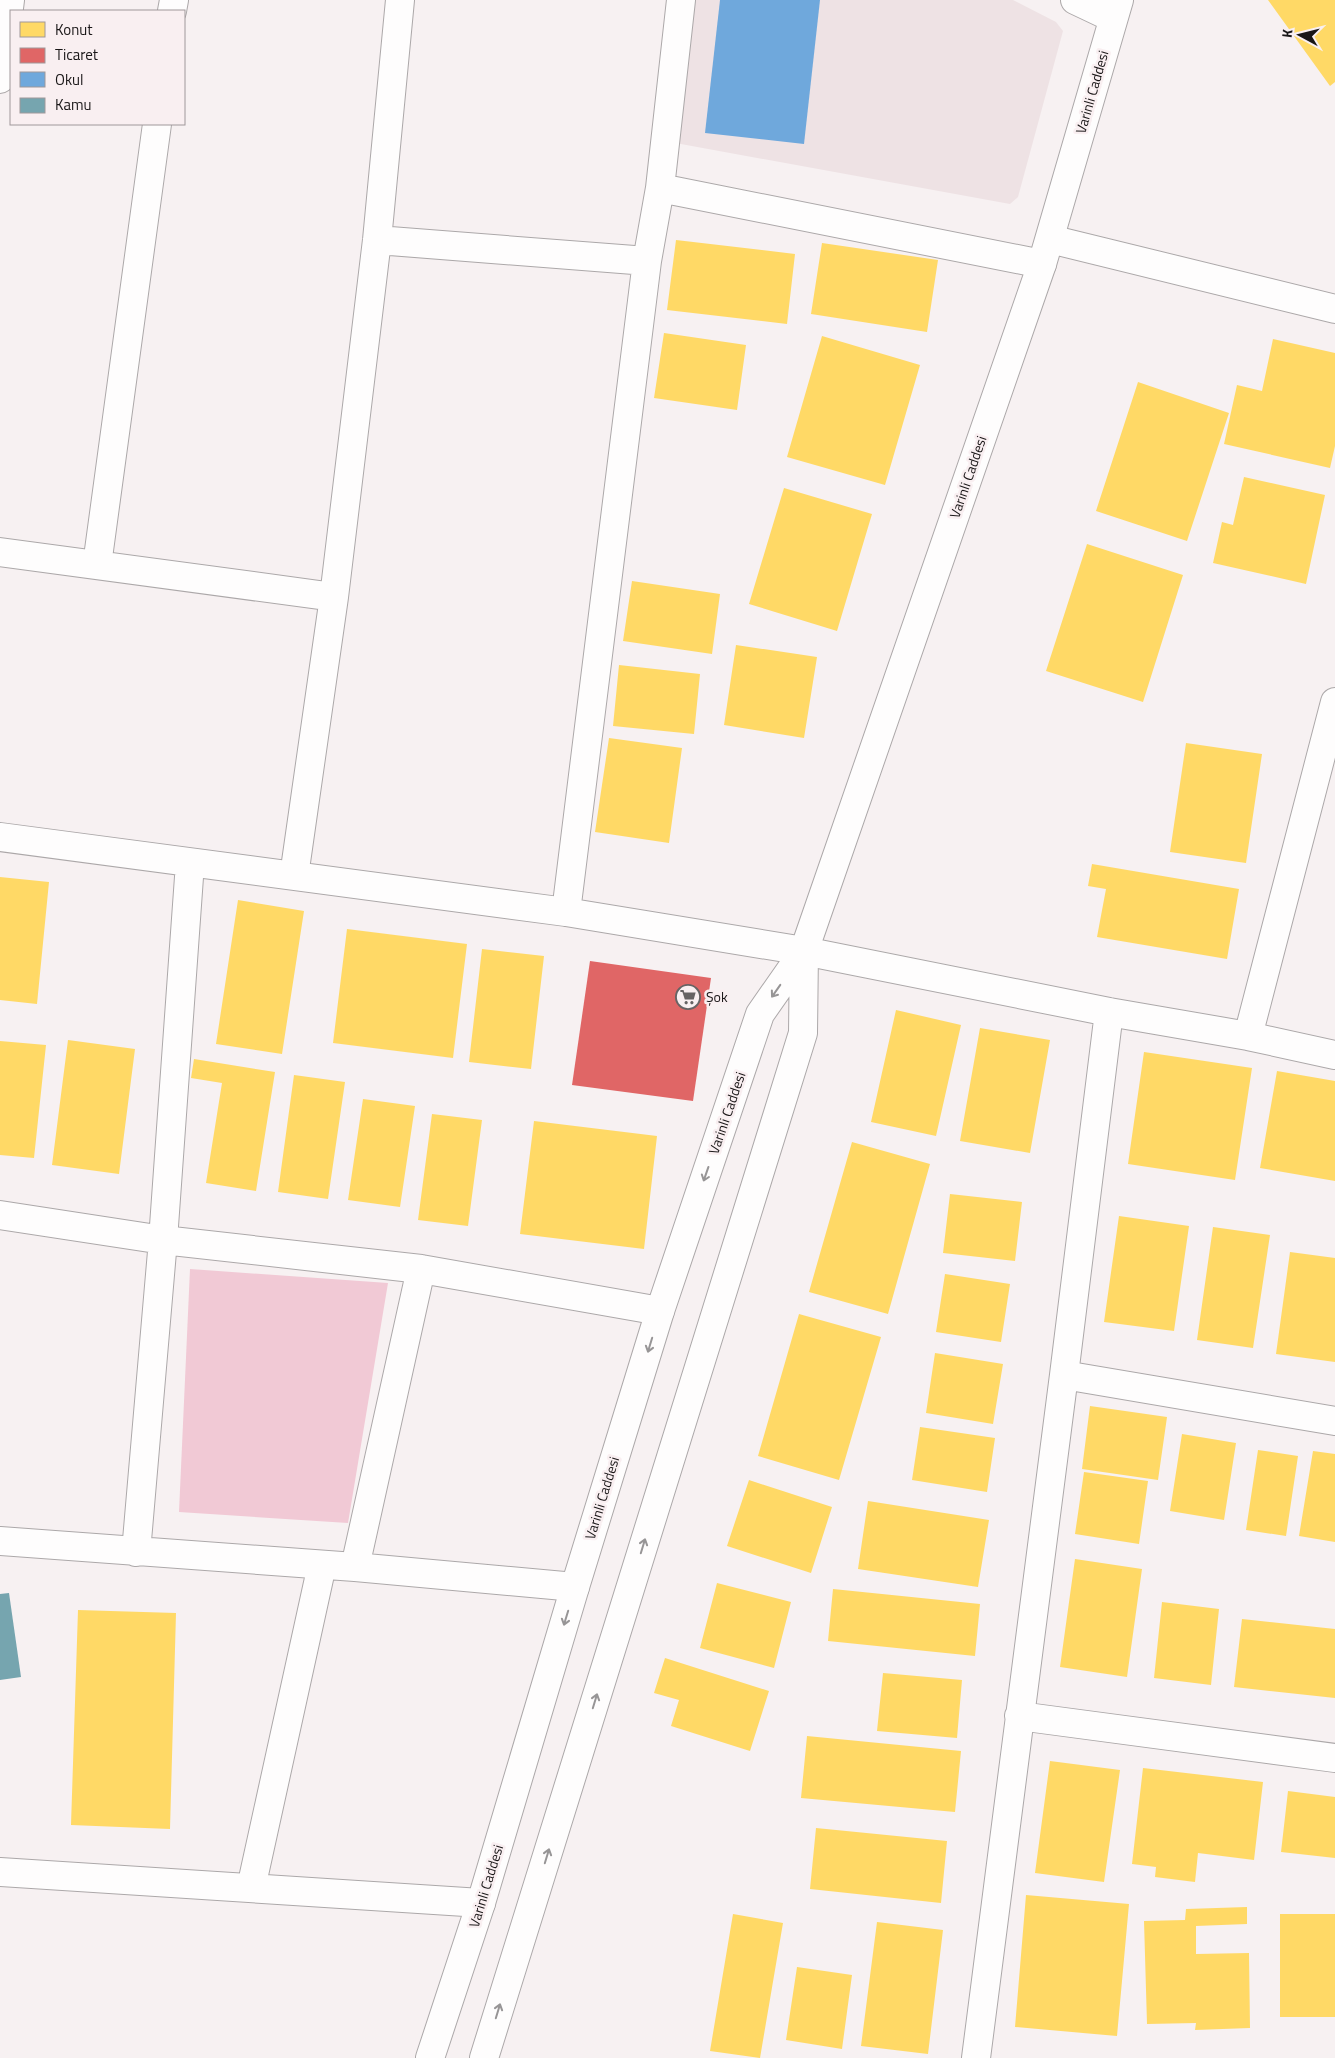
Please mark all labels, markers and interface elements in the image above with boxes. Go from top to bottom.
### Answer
legend [10,10,185,125]
north arrow [1275,10,1325,60]
text: Konut [55,18,93,41]
text: K [1276,27,1298,39]
text: Ticaret [55,43,99,66]
street label: Varinli Caddesi [1070,48,1113,136]
text: Okul [55,68,84,91]
text: Kamu [55,93,92,116]
street label: Varinli Caddesi [944,433,991,521]
one-way arrow [771,983,781,997]
supermarket icon: Şok [675,984,701,1010]
place label: Şok [706,986,728,1007]
street label: Varinli Caddesi [703,1069,750,1157]
one-way arrow [701,1166,710,1182]
one-way arrow [644,1337,654,1353]
street label: Varinli Caddesi [579,1454,624,1542]
one-way arrow [639,1539,648,1554]
one-way arrow [560,1609,570,1625]
one-way arrow [590,1693,600,1709]
street label: Varinli Caddesi [463,1842,508,1930]
one-way arrow [542,1849,552,1865]
one-way arrow [494,2004,504,2020]

